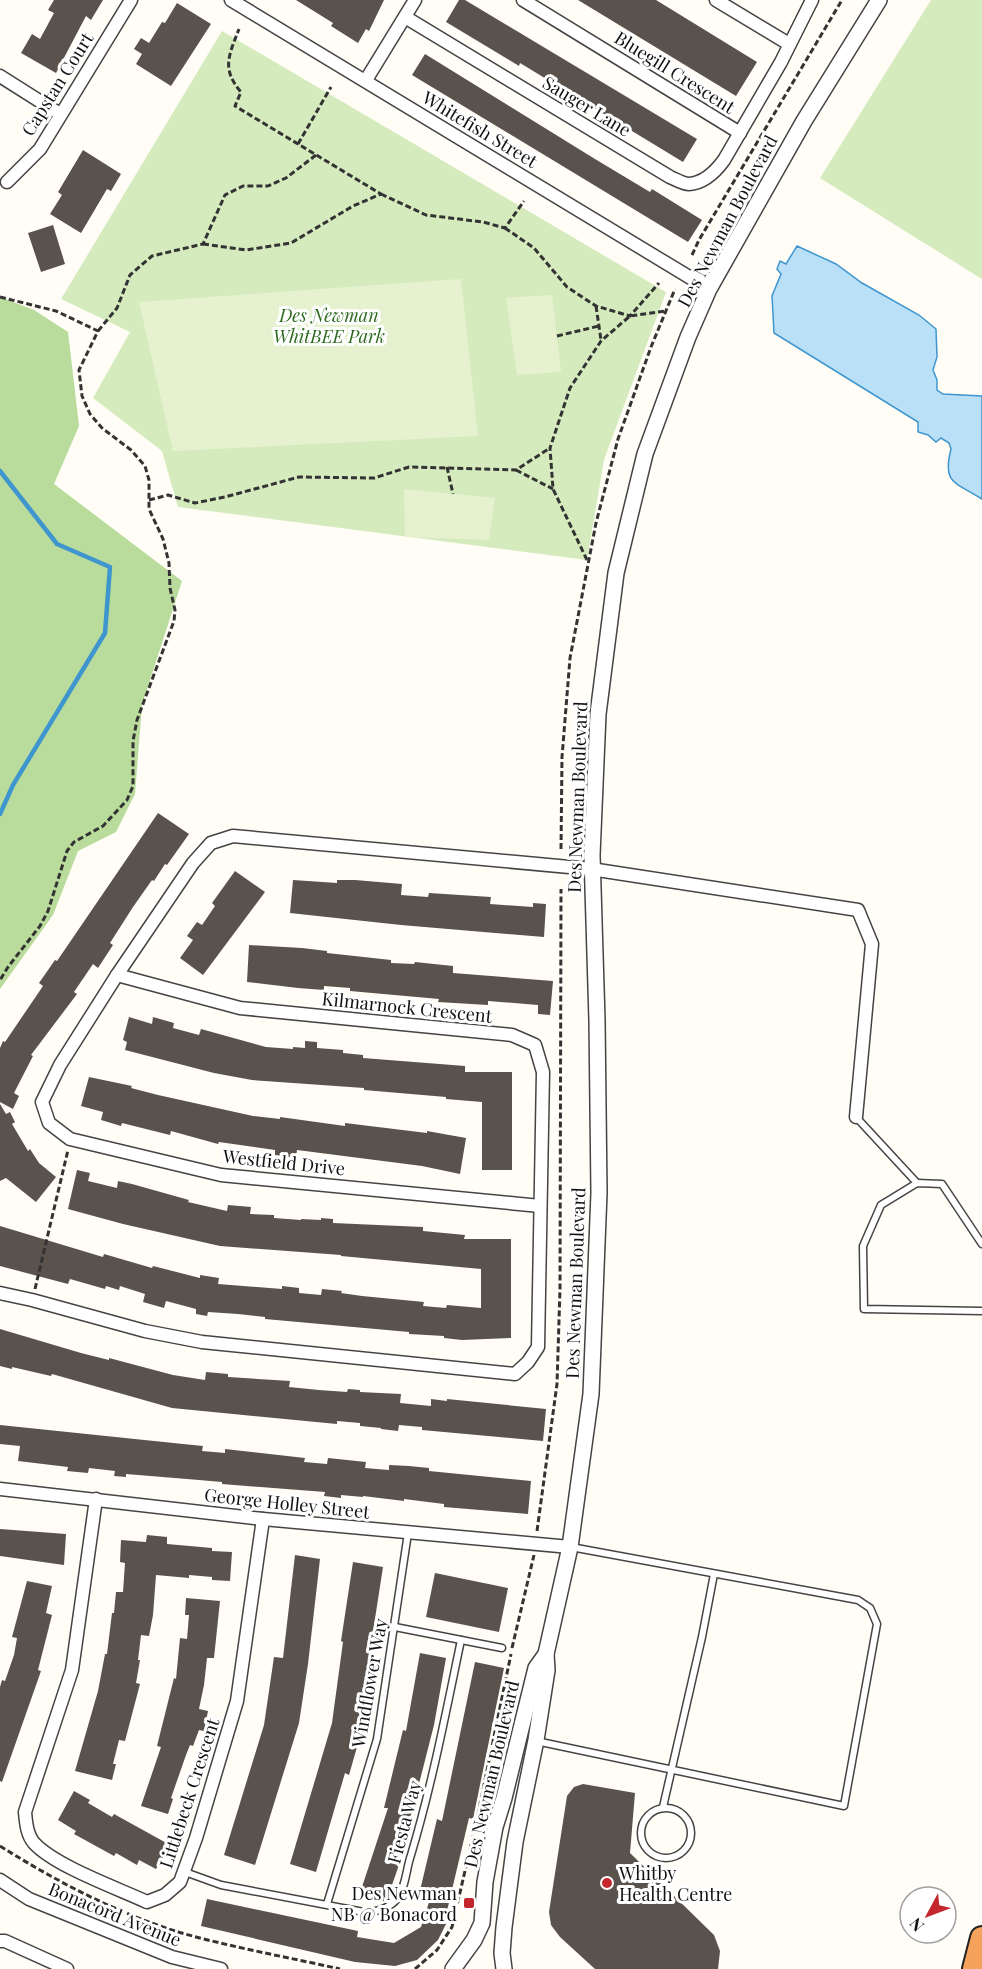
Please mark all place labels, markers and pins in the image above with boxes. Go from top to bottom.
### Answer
place label: Whitby Health Centre [618,1861,732,1906]
marker: Whitby Health Centre [600,1876,614,1890]
place label: Des Newman NB @ Bonacord [331,1881,458,1926]
marker: Des Newman NB @ Bonacord [462,1896,476,1910]

